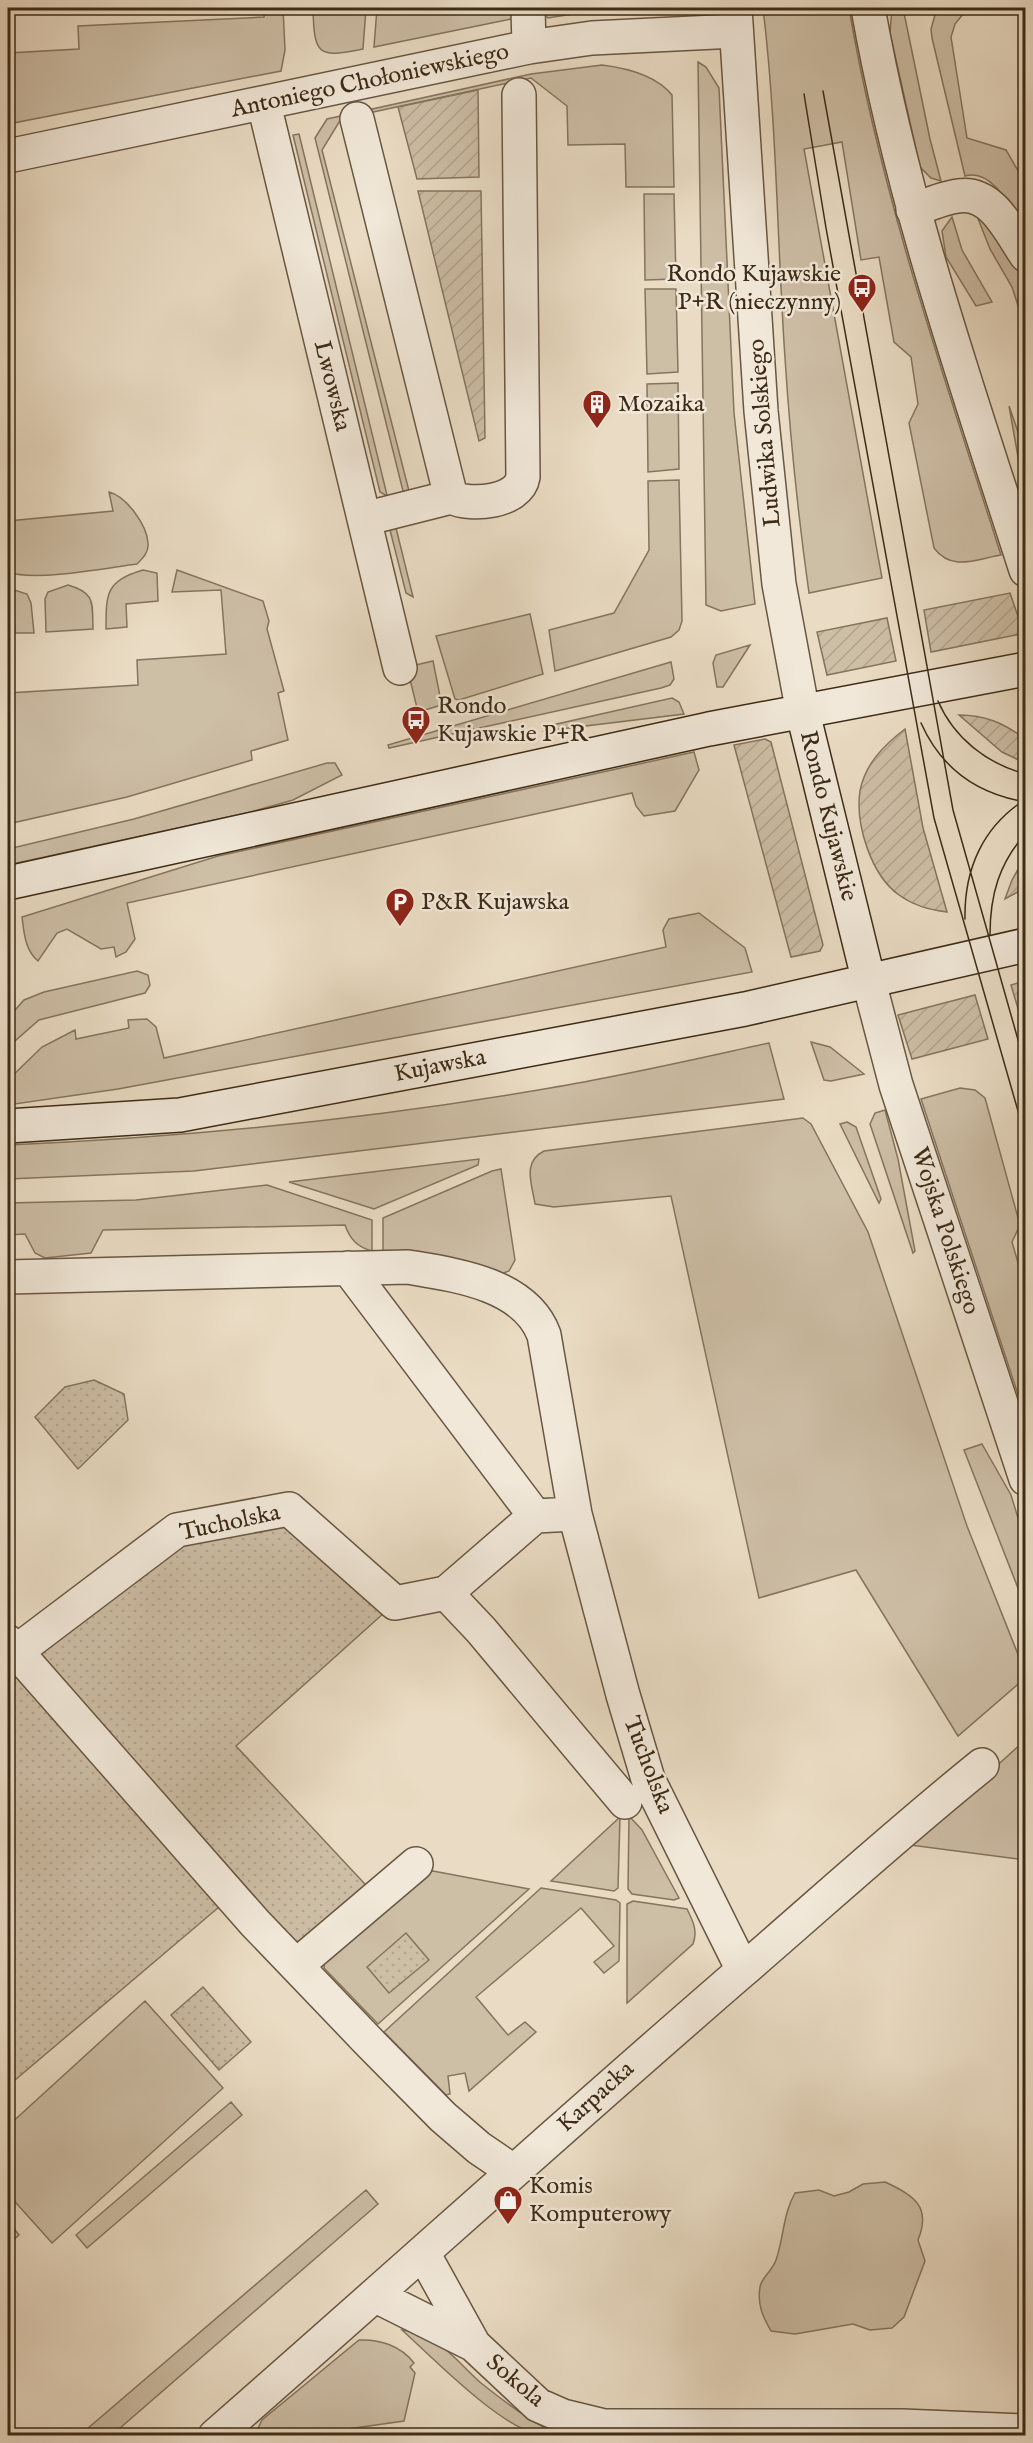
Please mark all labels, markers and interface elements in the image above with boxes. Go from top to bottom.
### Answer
street label: Antoniego Chołoniewskiego [227,36,512,126]
place label: Rondo Kujawskie P+R (nieczynny) [666,259,841,318]
bus stop icon: Rondo Kujawskie P+R (nieczynny) [846,272,878,314]
street label: Lwowska [306,337,358,435]
street label: Ludwika Solskiego [741,337,789,528]
building icon: Mozaika [581,388,613,430]
place label: Mozaika [618,389,705,420]
place label: Rondo Kujawskie P+R [437,691,588,750]
bus stop icon: Rondo Kujawskie P+R [400,704,432,746]
street label: Rondo Kujawskie [792,728,864,904]
parking icon: P&R Kujawska [384,886,416,928]
place label: P&R Kujawska [421,887,570,918]
street label: Kujawska [391,1042,489,1090]
street label: Wojska Polskiego [903,1143,987,1319]
street label: Tucholska [177,1497,284,1549]
street label: Tucholska [615,1712,681,1819]
street label: Karpacka [551,2054,642,2140]
place label: Komis Komputerowy [529,2171,672,2230]
shop icon: Komis Komputerowy [492,2184,524,2226]
street label: Sokola [479,2347,551,2415]

